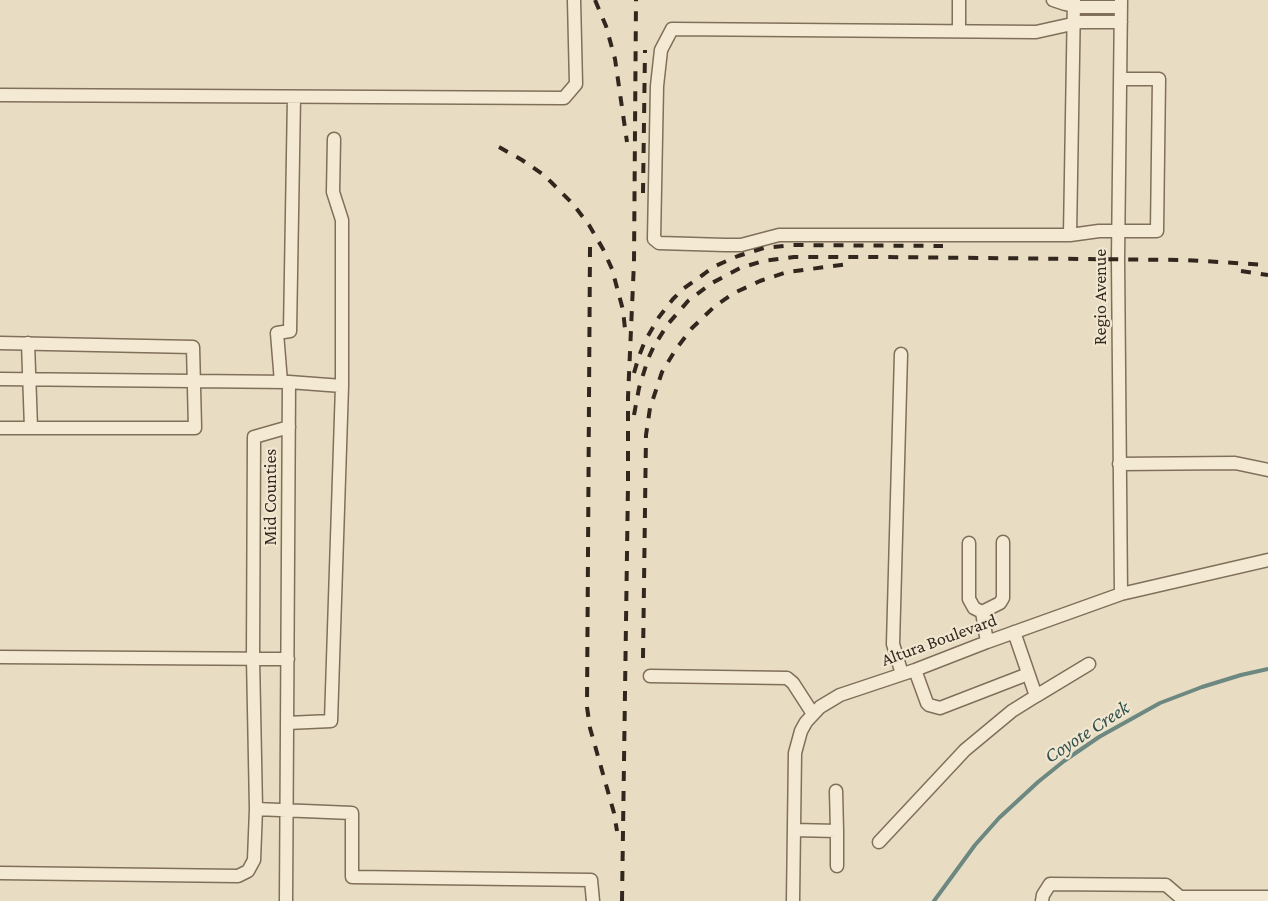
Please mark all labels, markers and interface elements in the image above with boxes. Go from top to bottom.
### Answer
street label: Regio Avenue [1089,249,1111,345]
street label: Mid Counties [259,449,281,545]
street label: Altura Boulevard [878,609,1000,671]
water label: Coyote Creek [1040,696,1134,768]

